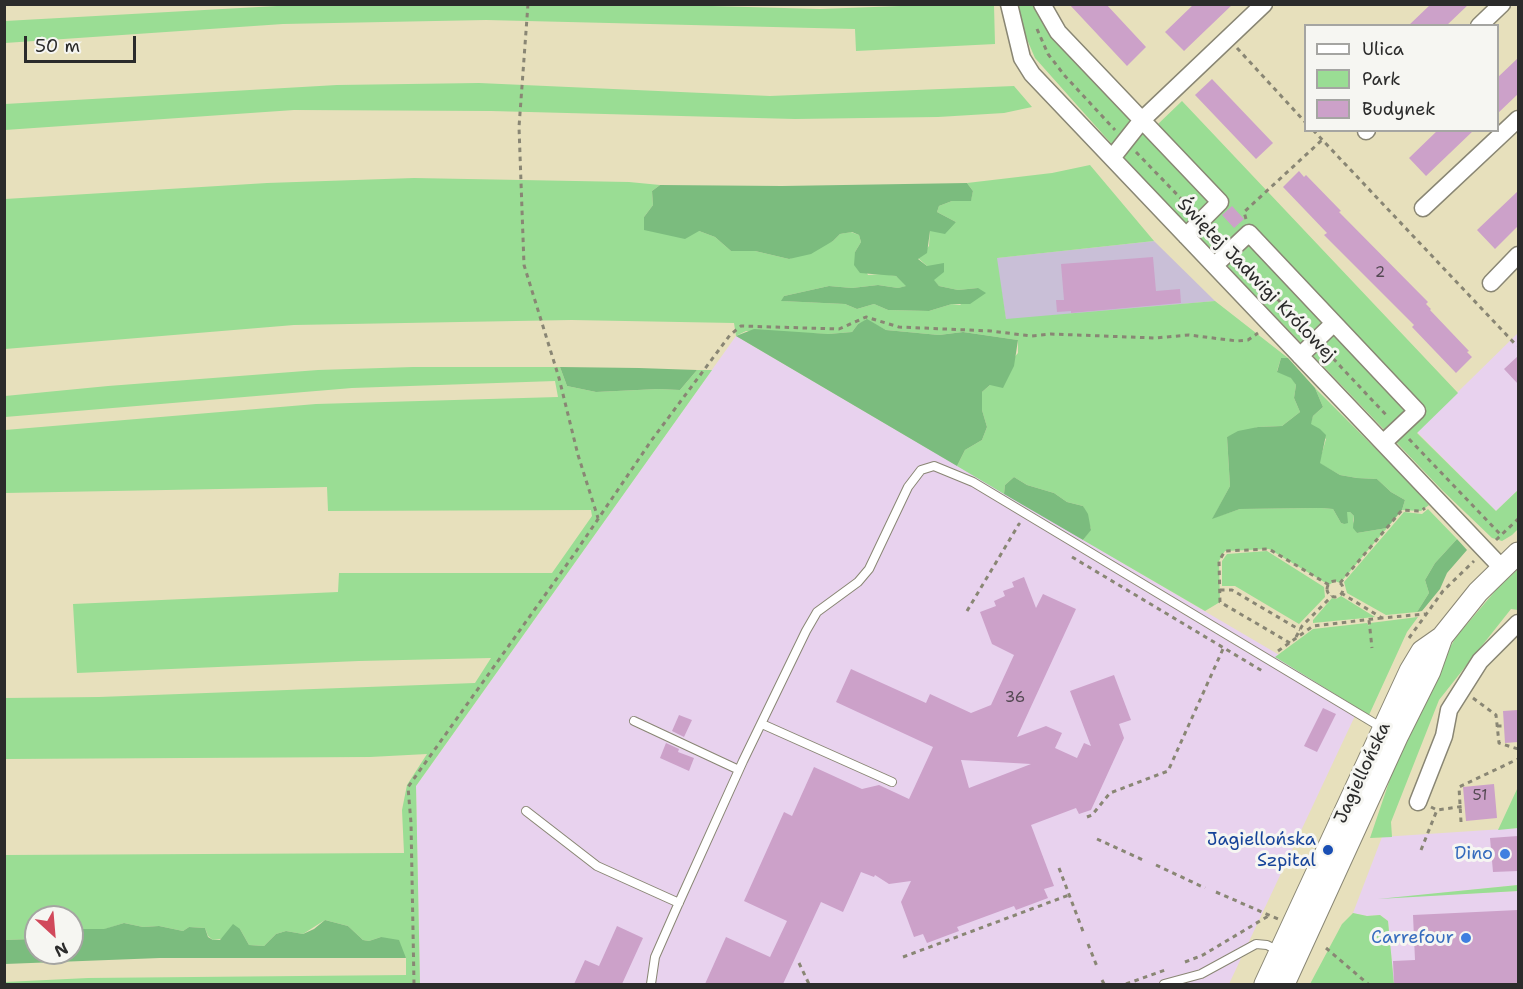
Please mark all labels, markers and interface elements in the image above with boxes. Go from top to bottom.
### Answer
scale bar [27,24,140,62]
legend [1304,24,1499,132]
text: 50 m [35,34,80,58]
text: Ulica [1362,37,1404,61]
text: Park [1362,67,1401,91]
text: Budynek [1362,97,1436,121]
street label: Świętej Jadwigi Królowej [1172,194,1340,366]
house number: 2 [1375,264,1385,282]
house number: 36 [1005,689,1025,707]
street label: Jagiellońska [1330,719,1396,827]
house number: 51 [1473,787,1487,805]
place label: Jagiellońska Szpital [1207,829,1316,872]
marker: Jagiellońska Szpital [1321,843,1335,857]
place label: Dino [1454,843,1493,865]
marker: Dino [1498,847,1512,861]
north arrow [24,905,84,965]
place label: Carrefour [1371,927,1454,949]
marker: Carrefour [1459,931,1473,945]
text: N [51,938,72,962]

